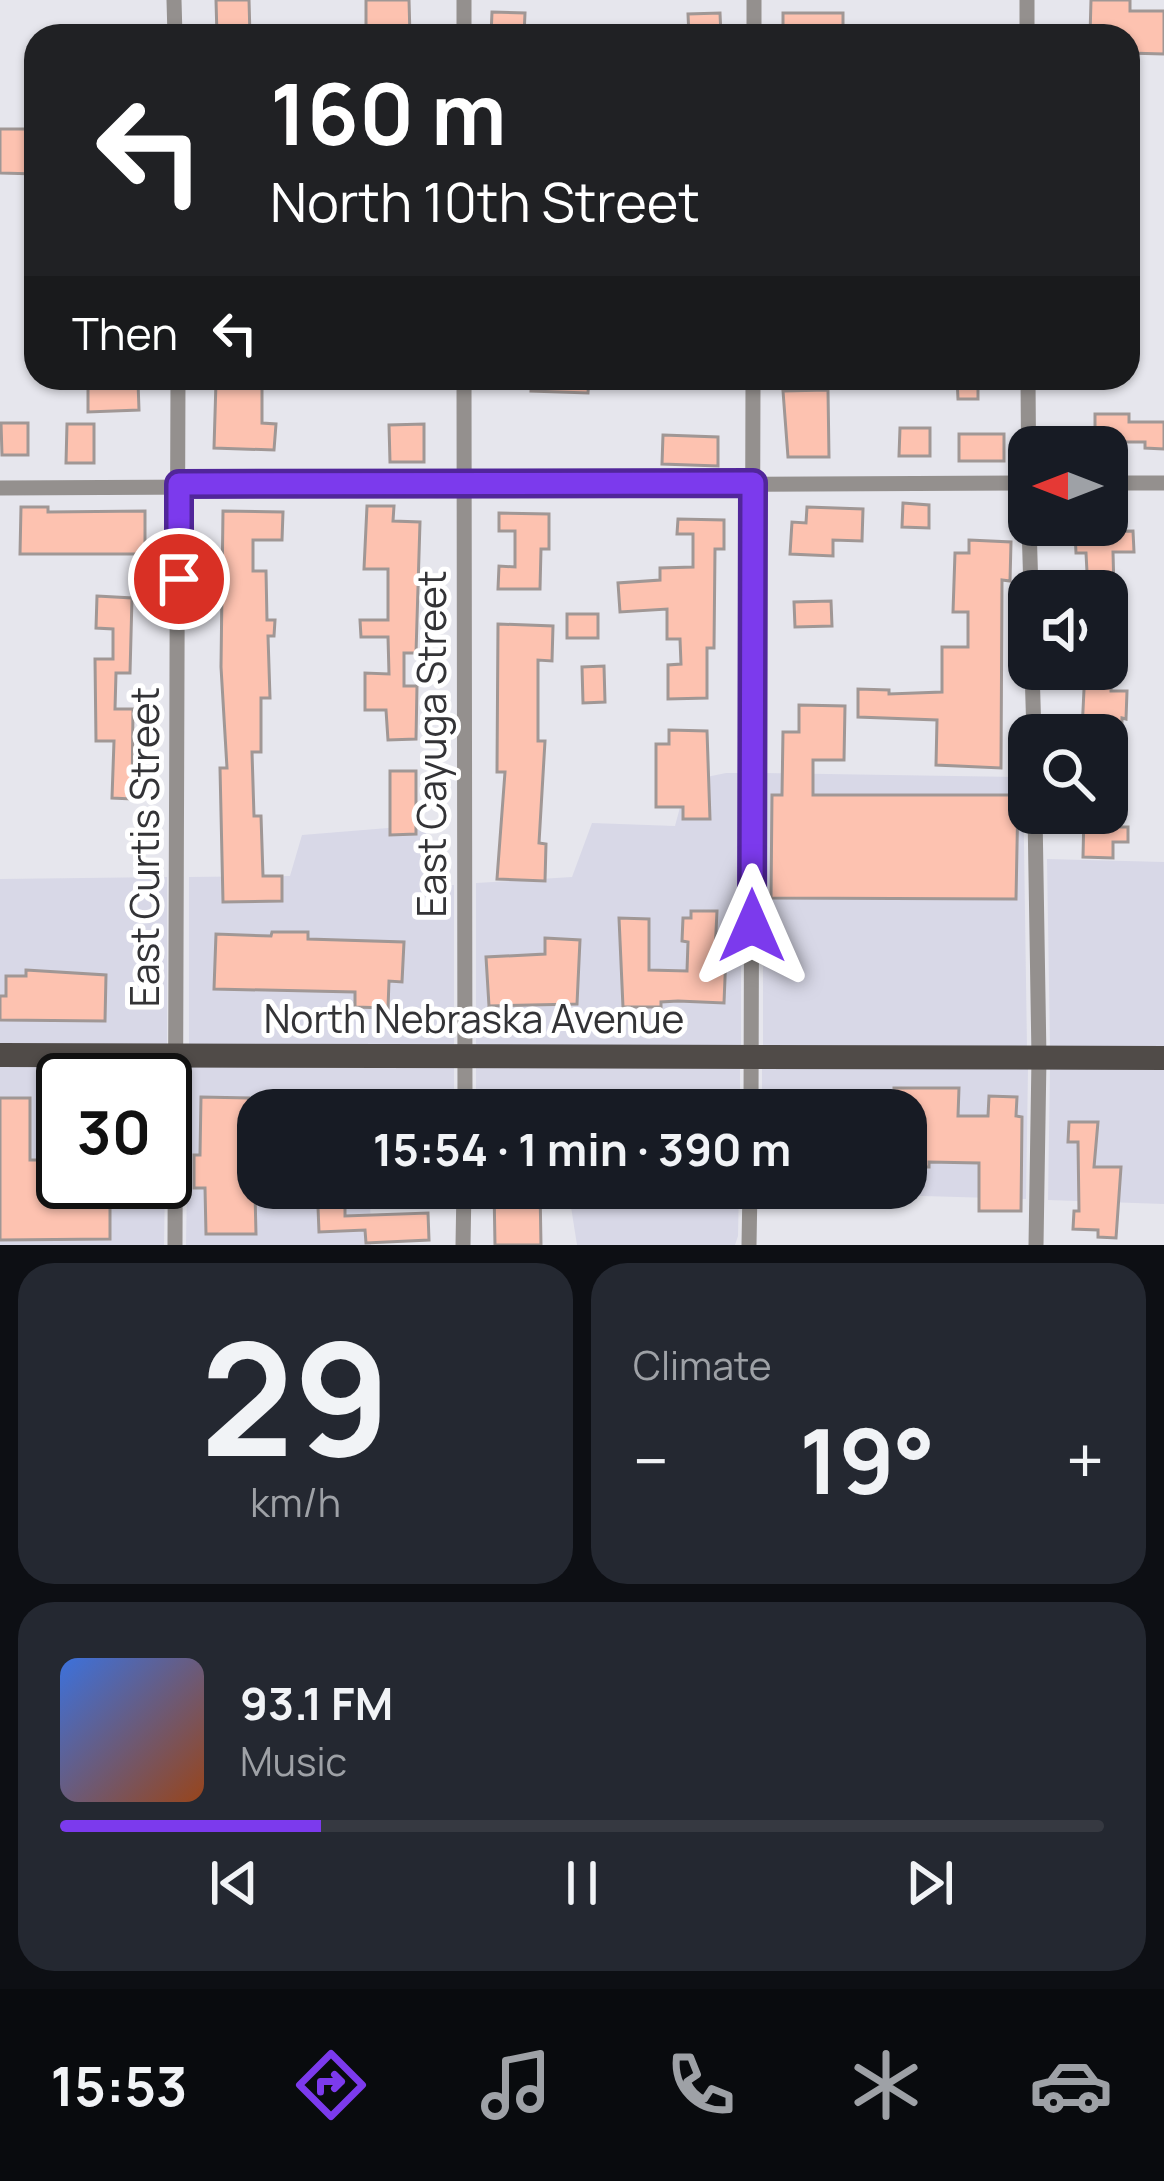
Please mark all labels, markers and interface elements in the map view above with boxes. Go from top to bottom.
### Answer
text: 160 m [270,55,507,170]
icon: left [72,72,228,228]
text: North 10th Street [270,164,700,238]
icon: left [202,300,268,366]
text: Then [72,302,178,364]
north arrow [1008,426,1128,546]
map controls [1008,426,1128,834]
pin [128,528,230,630]
icon: arrive [146,546,212,612]
street label: East Cayuga Street [404,570,458,918]
button: sound [1008,570,1128,690]
street label: East Curtis Street [117,687,171,1007]
button: search [1008,714,1128,834]
position arrow [689,863,815,989]
street label: North Nebraska Avenue [264,991,684,1045]
speed limit sign: 30 [36,1053,192,1209]
text: 15:54 · 1 min · 390 m [373,1118,791,1180]
text: 29 [201,1290,390,1503]
text: Climate [633,1338,772,1392]
text: 19° [799,1398,935,1521]
text: − [633,1415,669,1505]
text: + [1066,1415,1104,1505]
text: km/h [250,1475,341,1529]
text: 93.1 FM [240,1672,393,1734]
text: Music [240,1734,347,1788]
icon: previous [201,1850,267,1916]
icon: pause [549,1850,615,1916]
icon: next [897,1850,963,1916]
icon: directions [289,2043,373,2127]
icon: music [474,2043,558,2127]
icon: phone [659,2043,743,2127]
icon: climate [844,2043,928,2127]
icon: car [1029,2043,1113,2127]
text: 15:53 [51,2048,187,2122]

